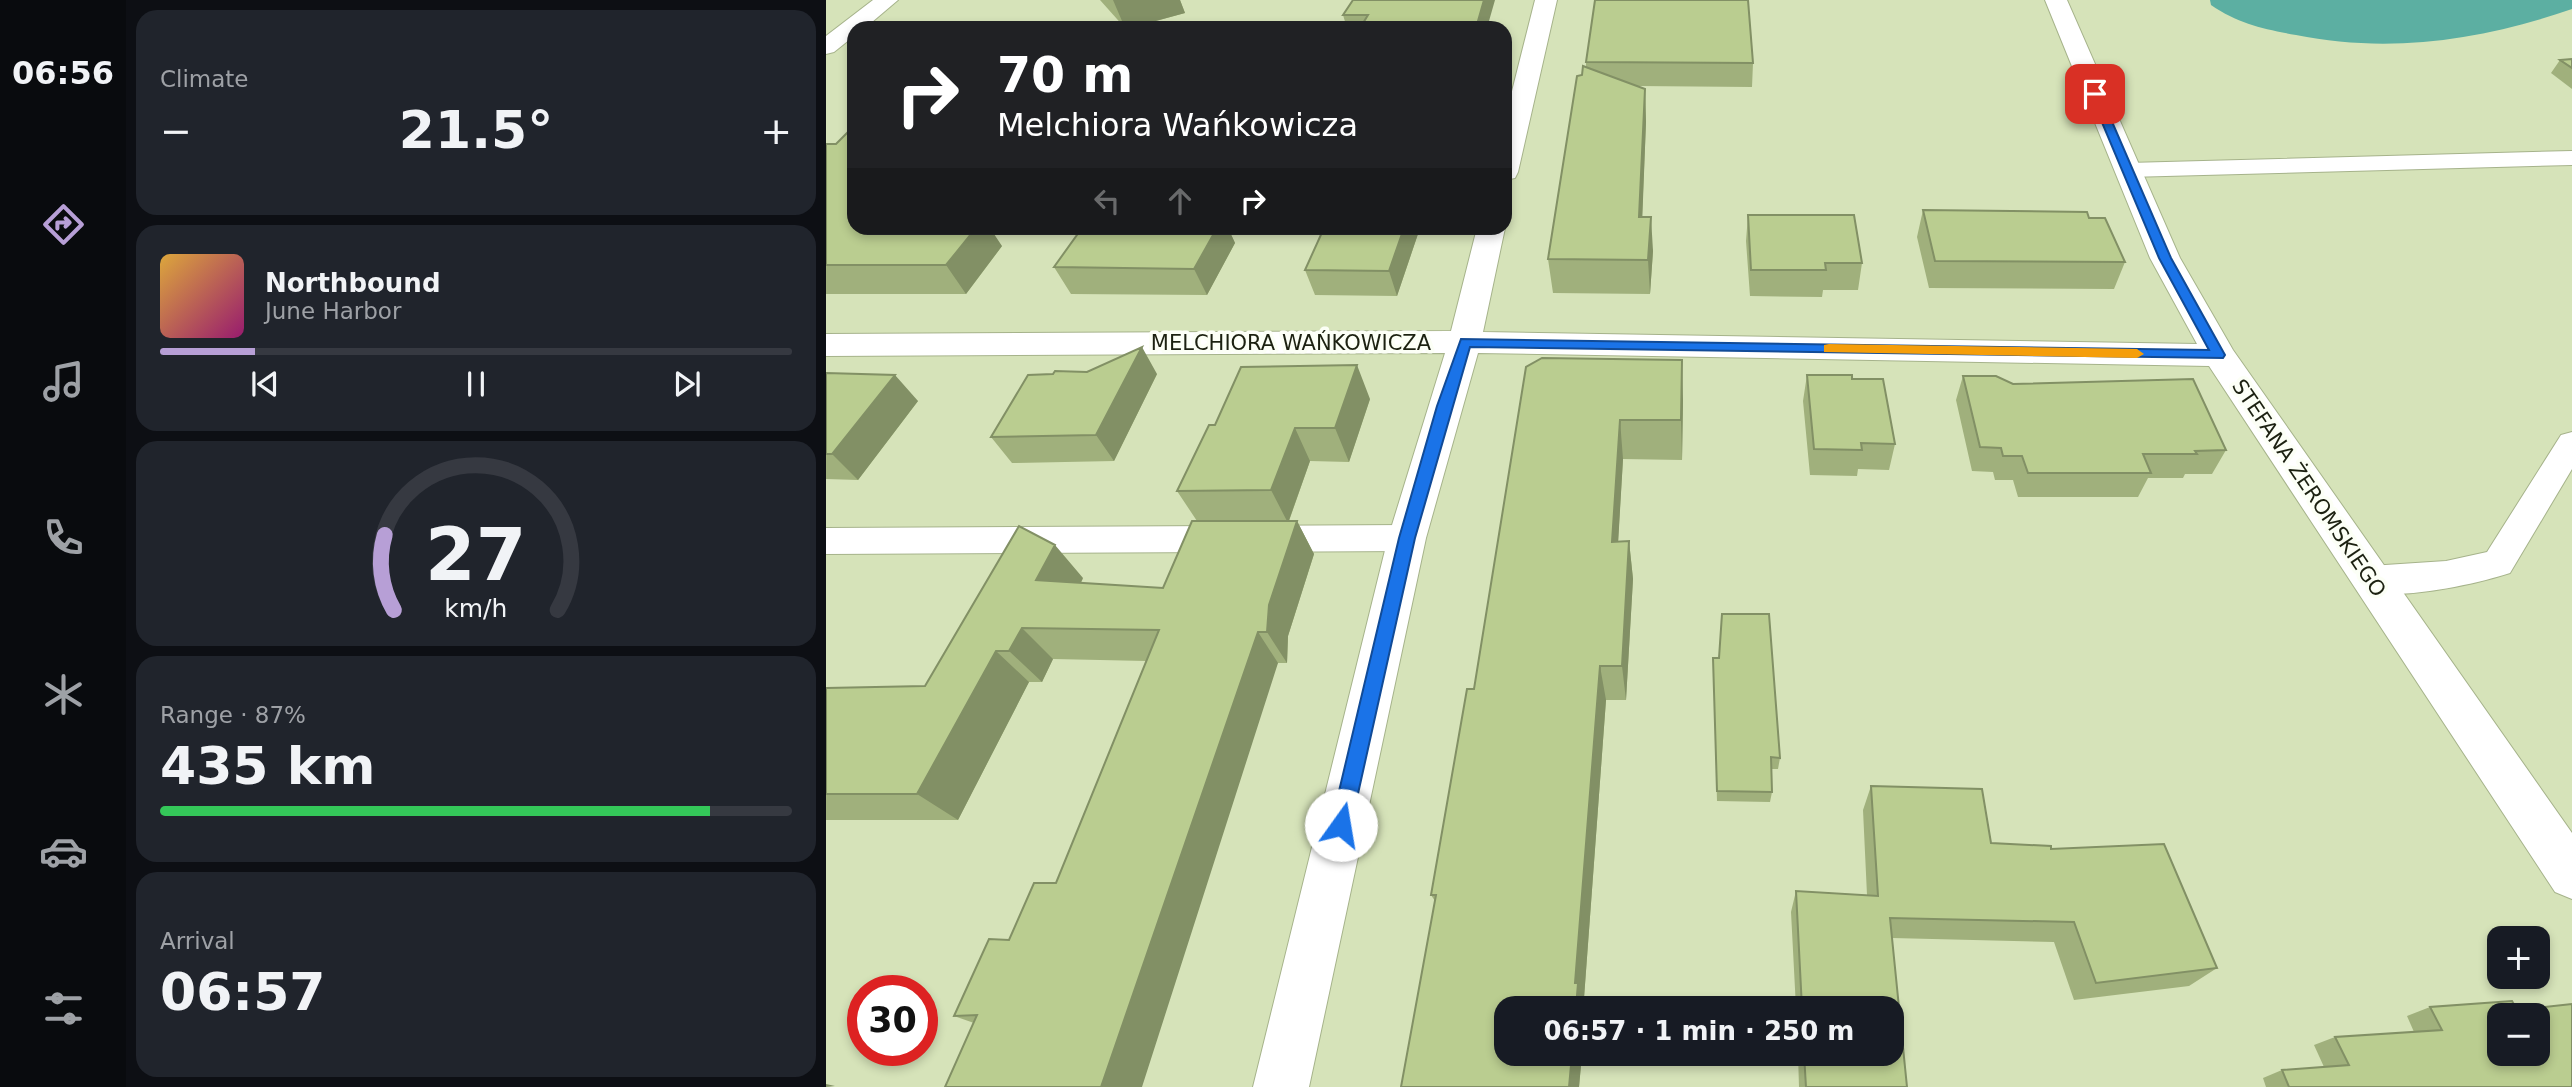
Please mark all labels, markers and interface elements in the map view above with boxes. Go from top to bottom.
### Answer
text: 70 m [997,47,1133,104]
icon: right [882,49,973,140]
text: 06:56 [12,54,114,92]
pin [2065,64,2125,124]
text: Climate [160,66,249,92]
icon: arrive [2076,75,2114,113]
text: 21.5° [399,100,553,160]
text: Melchiora Wańkowicza [997,106,1358,144]
text: − [160,109,192,153]
text: + [760,109,792,153]
icon: left [1088,182,1126,220]
icon: ahead [1161,182,1199,220]
icon: right [1234,182,1272,220]
icon: directions [39,200,88,249]
text: Northbound [265,268,441,298]
text: June Harbor [265,298,401,324]
street label: MELCHIORA WAŃKOWICZA [1151,330,1432,355]
icon: music [39,357,88,406]
icon: previous [246,365,284,403]
icon: pause [457,365,495,403]
icon: next [668,365,706,403]
street label: STEFANA ŻEROMSKIEGO [2227,374,2392,601]
text: 27 [425,512,527,597]
icon: phone [39,513,88,562]
text: km/h [444,593,508,622]
icon: climate [39,670,88,719]
text: Range · 87% [160,702,306,728]
text: 435 km [160,736,375,796]
position arrow [1304,788,1378,862]
icon: car [39,827,88,876]
map controls [2487,926,2550,1066]
button: + [2487,926,2550,989]
text: Arrival [160,928,235,954]
text: 06:57 [160,962,326,1022]
speed limit sign: 30 [847,975,938,1066]
icon: filters [39,984,88,1033]
button: − [2487,1003,2550,1066]
text: 06:57 · 1 min · 250 m [1544,1016,1854,1046]

